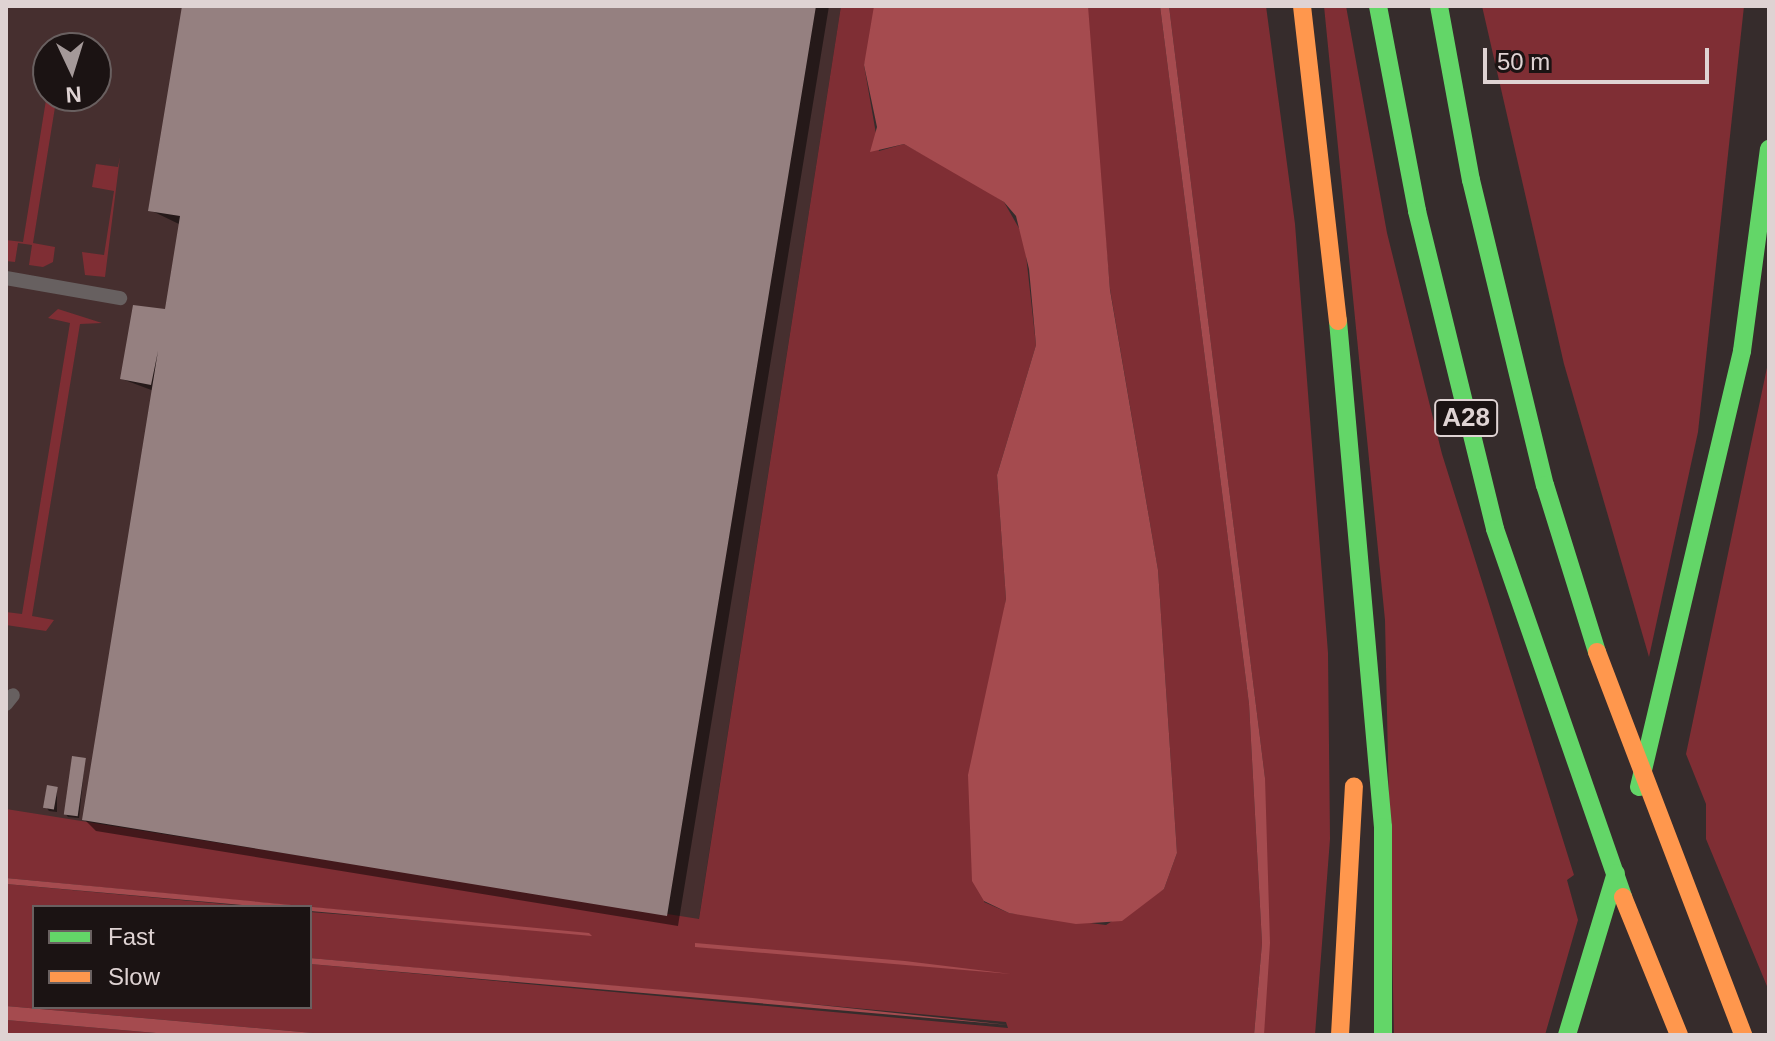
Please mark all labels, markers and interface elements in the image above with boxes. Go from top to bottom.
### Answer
north arrow [32,32,112,112]
scale bar [1487,32,1713,82]
text: 50 m [1497,48,1550,75]
text: N [65,81,82,107]
road number: A28 [1434,396,1498,440]
legend [32,905,312,1009]
text: Fast [108,923,155,950]
text: Slow [108,963,160,990]

